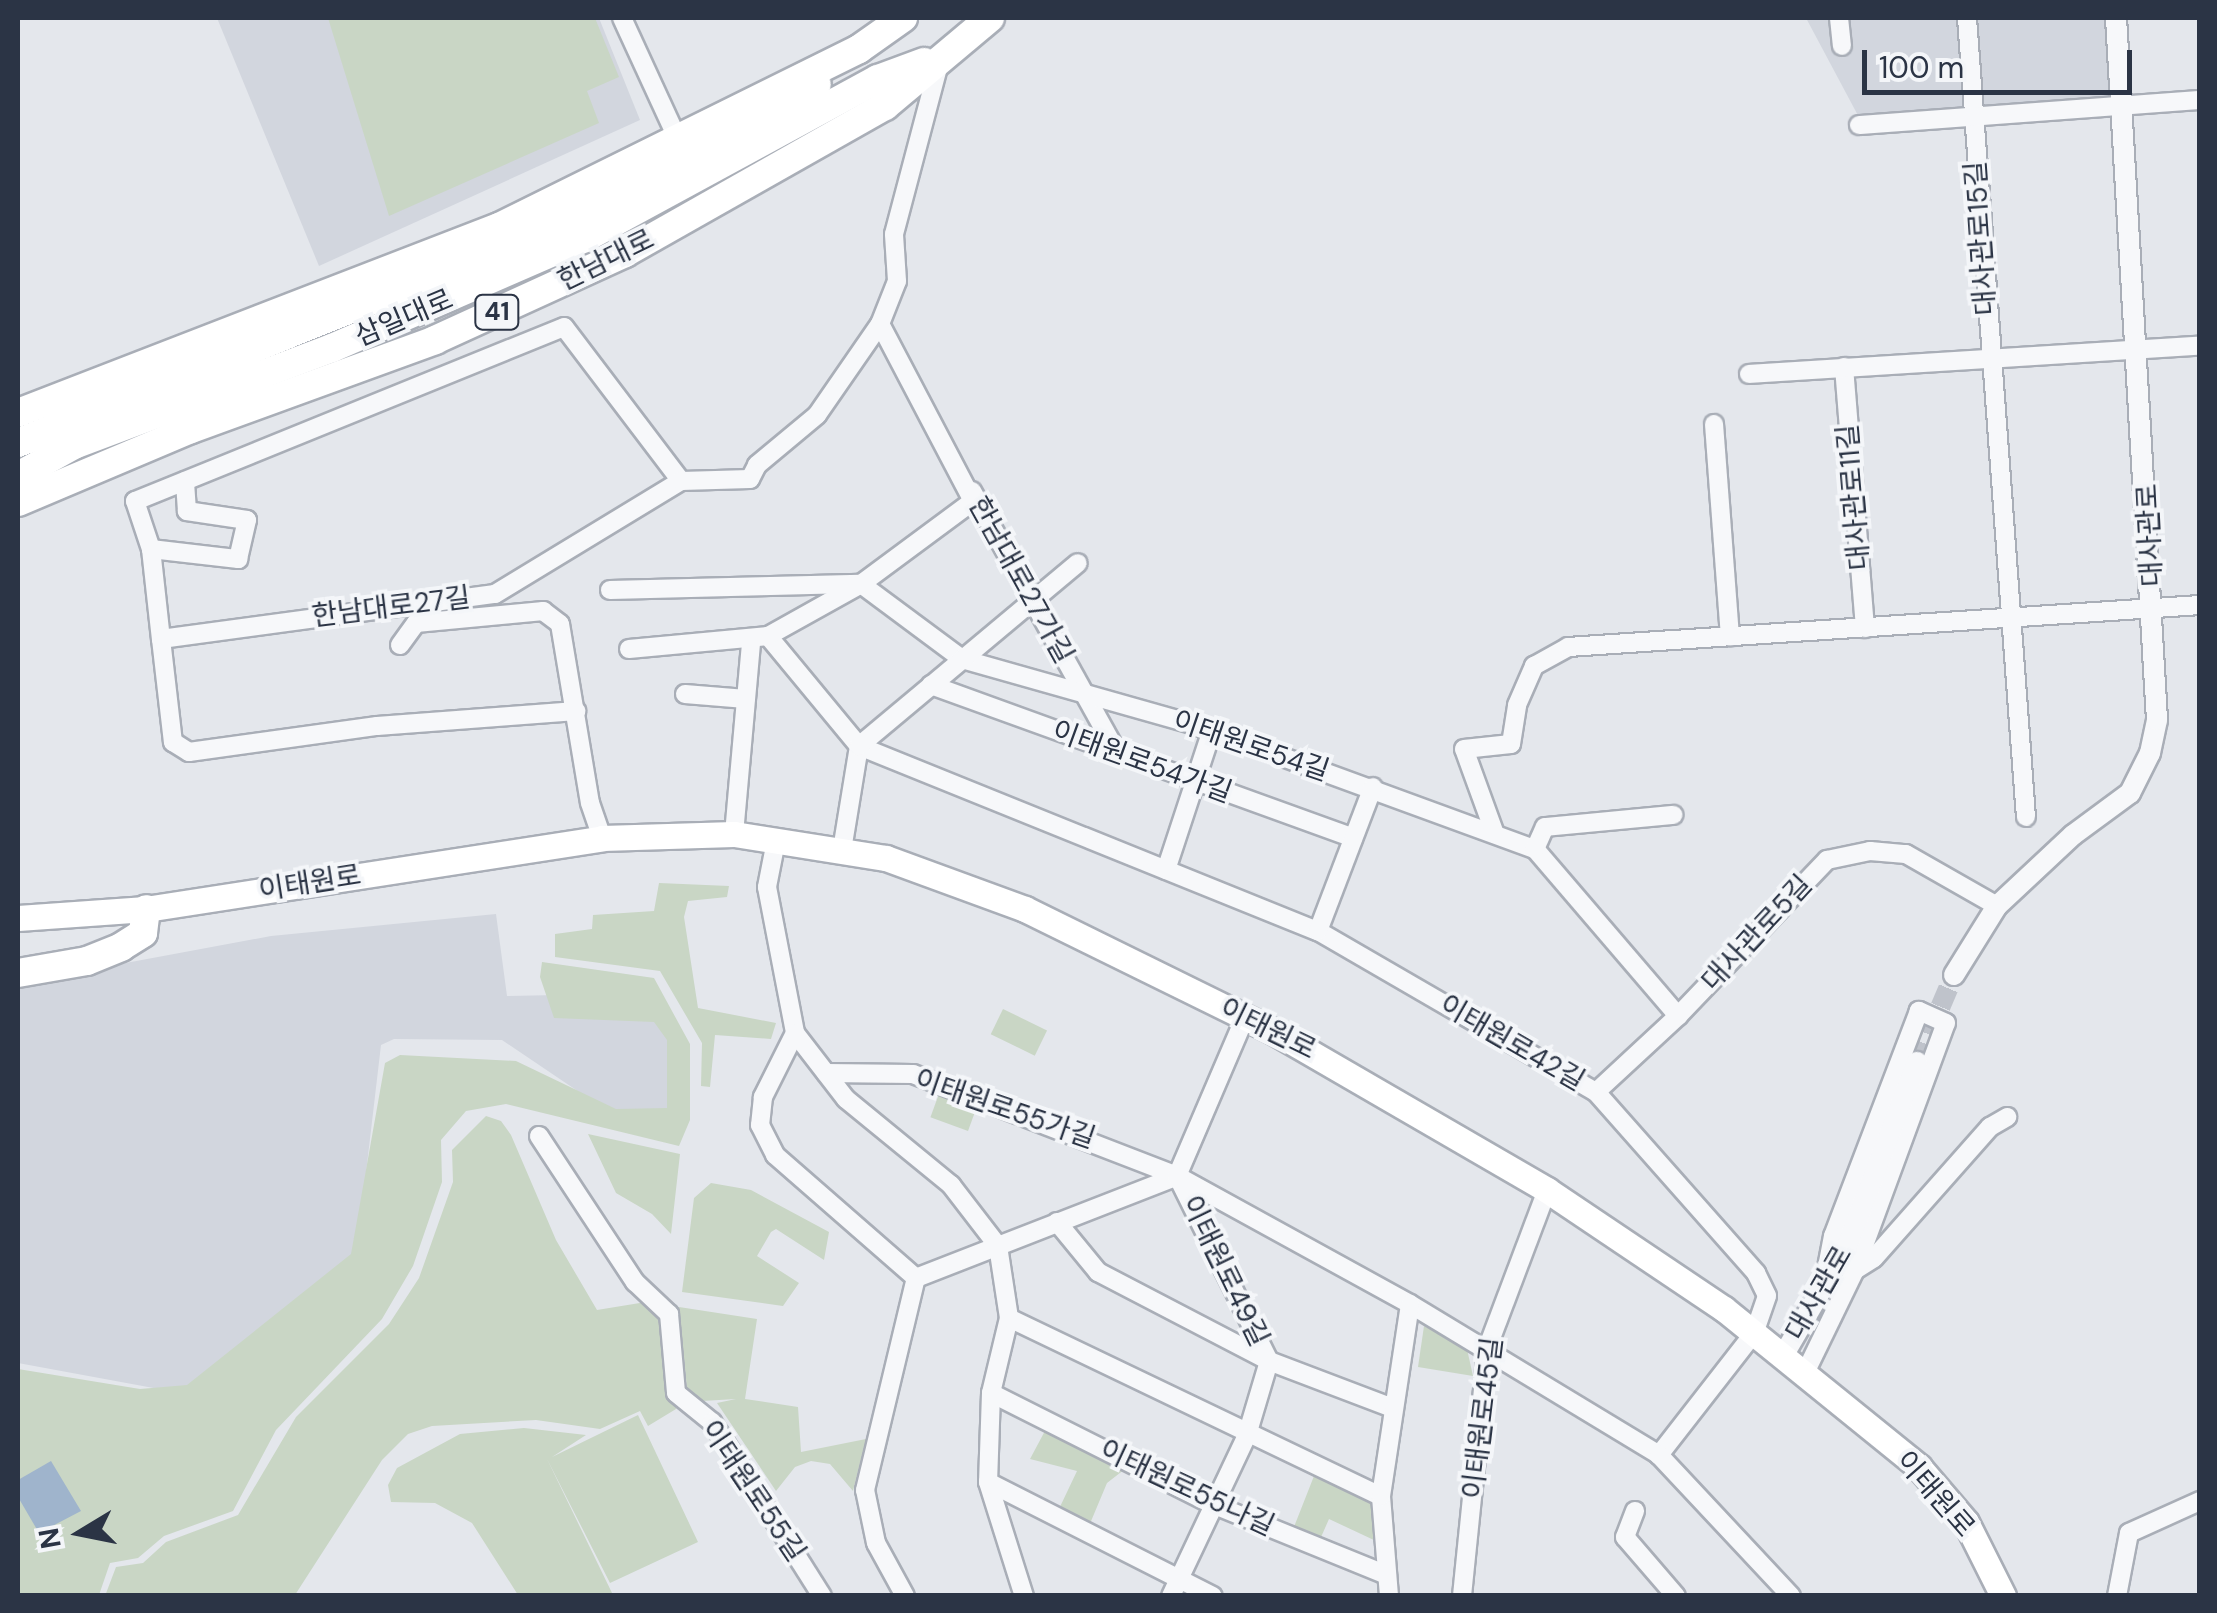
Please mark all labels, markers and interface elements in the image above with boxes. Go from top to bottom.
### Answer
scale bar [1867,30,2137,92]
text: 100 m [1879,48,1964,87]
street label: 대사관로15길 [1959,160,2003,316]
street label: 한남대로 [552,222,660,298]
street label: 삼일대로 [350,282,458,354]
road number: 41 [472,292,522,332]
street label: 대사관로11길 [1831,423,1877,571]
street label: 대사관로 [2131,483,2169,587]
street label: 한남대로27가길 [961,491,1081,669]
street label: 한남대로27길 [310,581,472,633]
street label: 이태원로54길 [1169,704,1333,788]
street label: 이태원로54가길 [1048,714,1236,810]
street label: 이태원로 [256,858,364,908]
street label: 대사관로5길 [1695,868,1819,998]
street label: 이태원로42길 [1433,988,1591,1098]
street label: 이태원로 [1214,991,1322,1067]
street label: 이태원로55가길 [910,1062,1100,1156]
street label: 이태원로49길 [1174,1190,1276,1352]
street label: 대사관로 [1779,1240,1859,1346]
street label: 이태원로45길 [1456,1335,1510,1501]
street label: 이태원로55길 [694,1414,812,1568]
street label: 이태원로55나길 [1094,1433,1280,1543]
street label: 이태원로 [1889,1444,1981,1544]
north arrow [30,1483,130,1583]
text: N [30,1525,70,1552]

